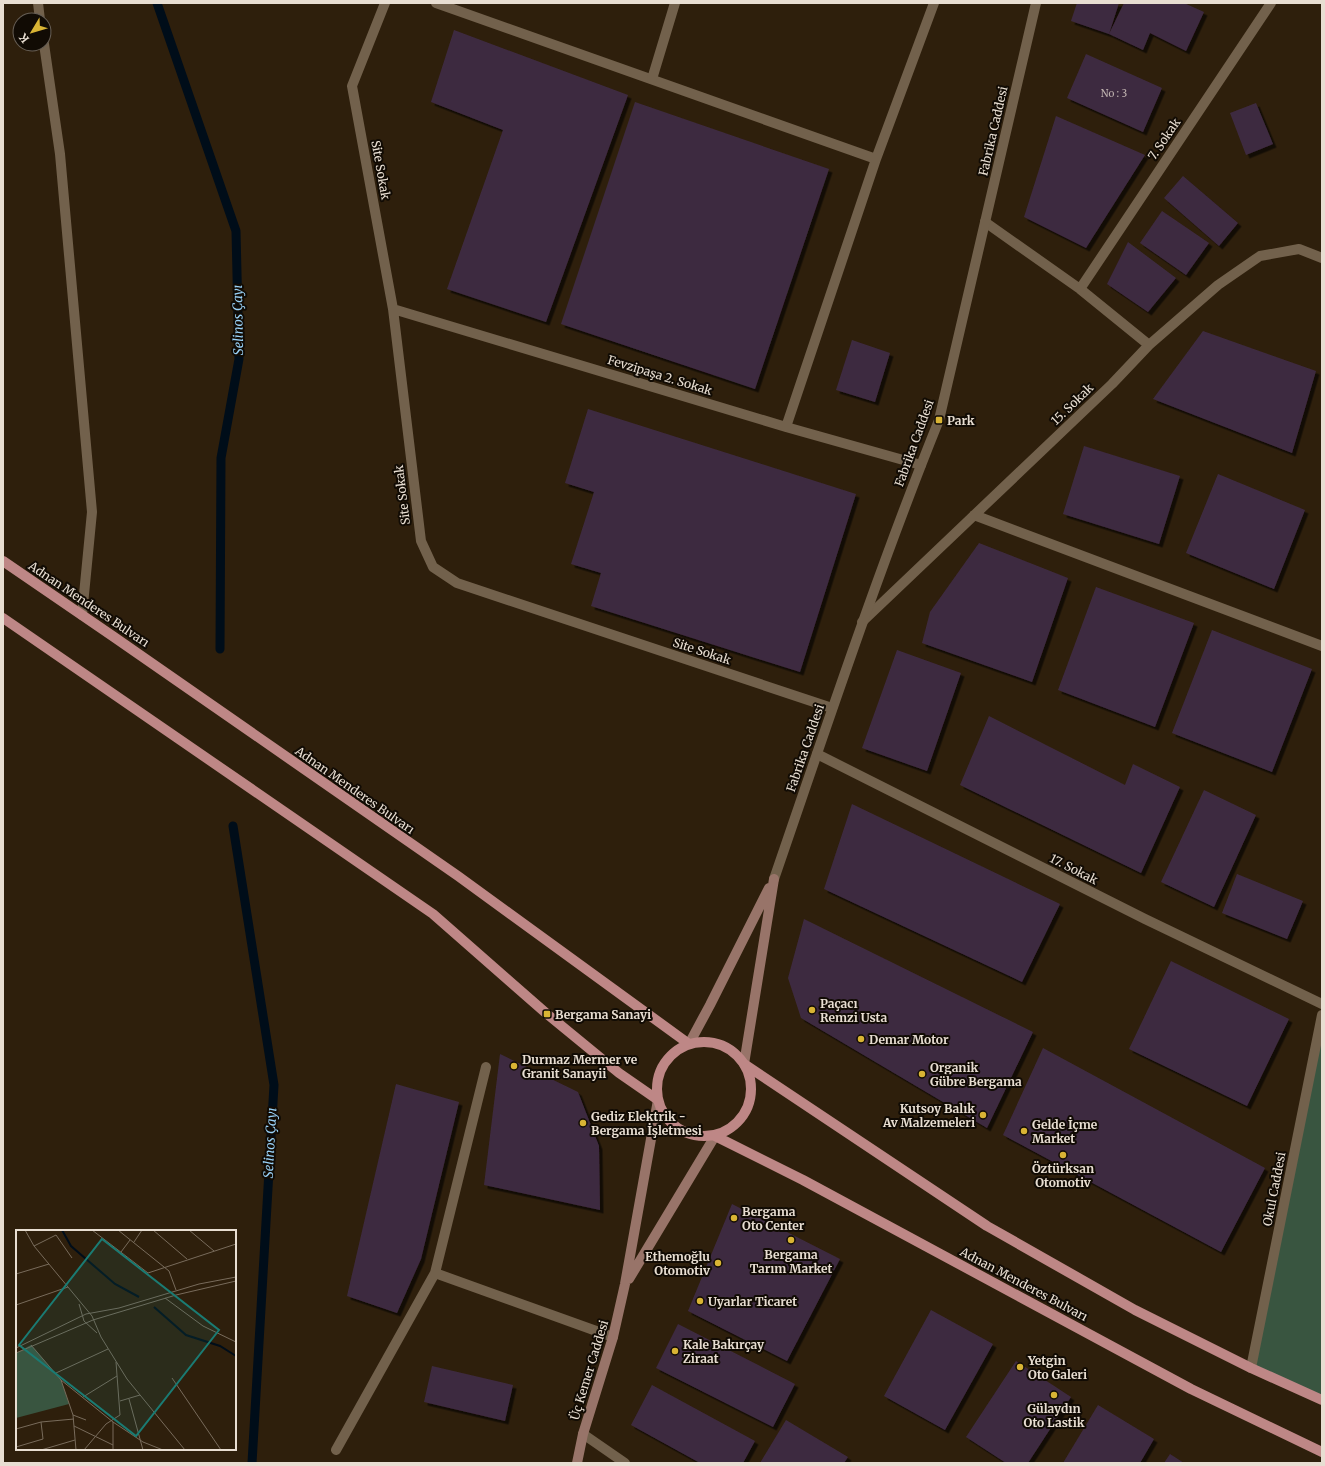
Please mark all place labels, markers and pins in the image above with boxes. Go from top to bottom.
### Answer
place label: Park [947,413,975,428]
marker: Park [934,415,944,425]
place label: Paçacı Remzi Usta [820,996,887,1025]
marker: Paçacı Remzi Usta [807,1005,817,1015]
place label: Bergama Sanayi [555,1007,651,1022]
marker: Bergama Sanayi [542,1009,552,1019]
place label: Demar Motor [869,1032,949,1047]
marker: Demar Motor [856,1034,866,1044]
place label: Durmaz Mermer ve Granit Sanayii [522,1052,638,1081]
place label: Organik Gübre Bergama [930,1060,1022,1089]
marker: Durmaz Mermer ve Granit Sanayii [509,1061,519,1071]
marker: Organik Gübre Bergama [917,1069,927,1079]
place label: Kutsoy Balık Av Malzemeleri [882,1101,975,1130]
place label: Gediz Elektrik - Bergama İşletmesi [591,1109,702,1138]
marker: Kutsoy Balık Av Malzemeleri [978,1110,988,1120]
place label: Gelde İçme Market [1032,1117,1098,1146]
marker: Gediz Elektrik - Bergama İşletmesi [578,1118,588,1128]
marker: Gelde İçme Market [1019,1126,1029,1136]
marker: Öztürksan Otomotiv [1058,1150,1068,1160]
place label: Öztürksan Otomotiv [1032,1161,1094,1190]
place label: Bergama Oto Center [742,1204,805,1233]
marker: Bergama Oto Center [729,1213,739,1223]
marker: Bergama Tarım Market [786,1235,796,1245]
place label: Bergama Tarım Market [750,1247,833,1276]
place label: Ethemoğlu Otomotiv [645,1249,711,1278]
marker: Ethemoğlu Otomotiv [713,1258,723,1268]
place label: Uyarlar Ticaret [708,1294,797,1309]
marker: Uyarlar Ticaret [695,1296,705,1306]
place label: Kale Bakırçay Ziraat [683,1337,765,1366]
marker: Kale Bakırçay Ziraat [670,1346,680,1356]
place label: Yetgin Oto Galeri [1027,1353,1087,1382]
marker: Yetgin Oto Galeri [1015,1362,1025,1372]
marker: Gülaydın Oto Lastik [1049,1390,1059,1400]
place label: Gülaydın Oto Lastik [1023,1401,1085,1430]

